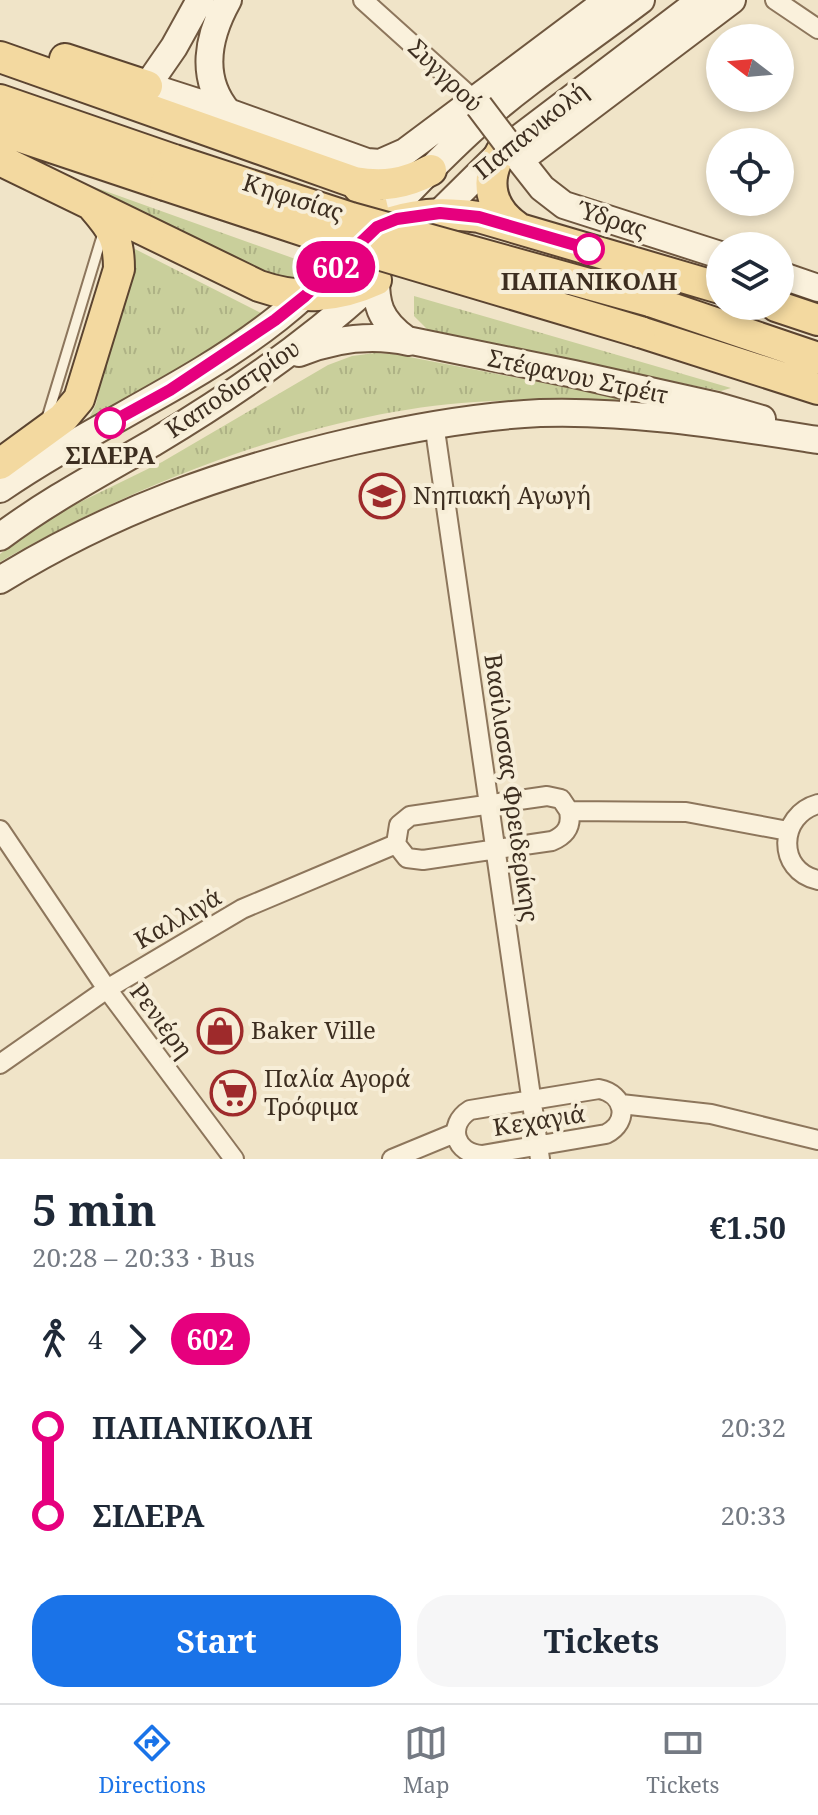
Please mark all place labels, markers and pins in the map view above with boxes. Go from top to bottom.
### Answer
marker: ΠΑΠΑΝΙΚΟΛΗ [574,234,604,264]
place label: ΠΑΠΑΝΙΚΟΛΗ [501,264,678,297]
marker: ΣΙΔΕΡΑ [95,408,125,438]
place label: ΣΙΔΕΡΑ [65,438,156,471]
school or university icon: Νηπιακή Αγωγή [358,472,406,520]
place label: Νηπιακή Αγωγή [413,478,591,511]
shop icon: Baker Ville [196,1007,244,1055]
place label: Baker Ville [251,1013,376,1046]
place label: Παλία Αγορά Τρόφιμα [264,1061,410,1122]
supermarket icon: Παλία Αγορά Τρόφιμα [209,1069,257,1117]

